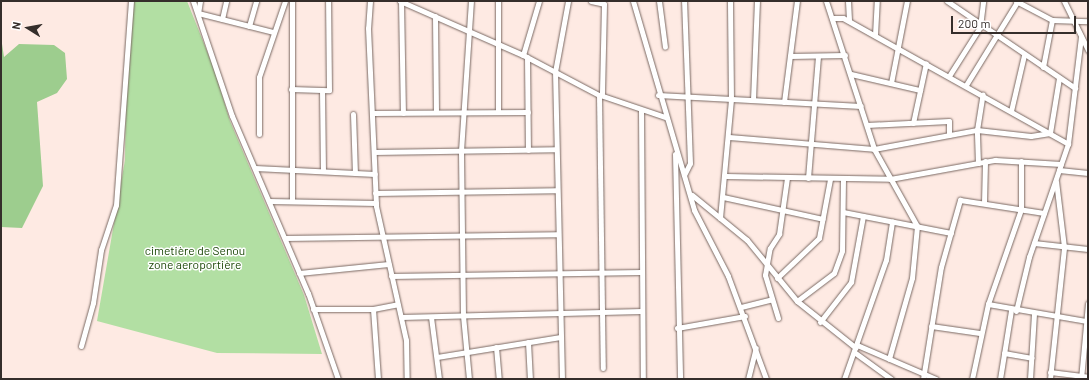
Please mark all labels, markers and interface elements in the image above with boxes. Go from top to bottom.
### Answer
north arrow [8,8,48,48]
scale bar [953,8,1078,34]
text: 200 m [958,16,990,30]
text: N [9,21,23,30]
park label: cimetière de Senou zone aeroportière [145,244,245,272]

